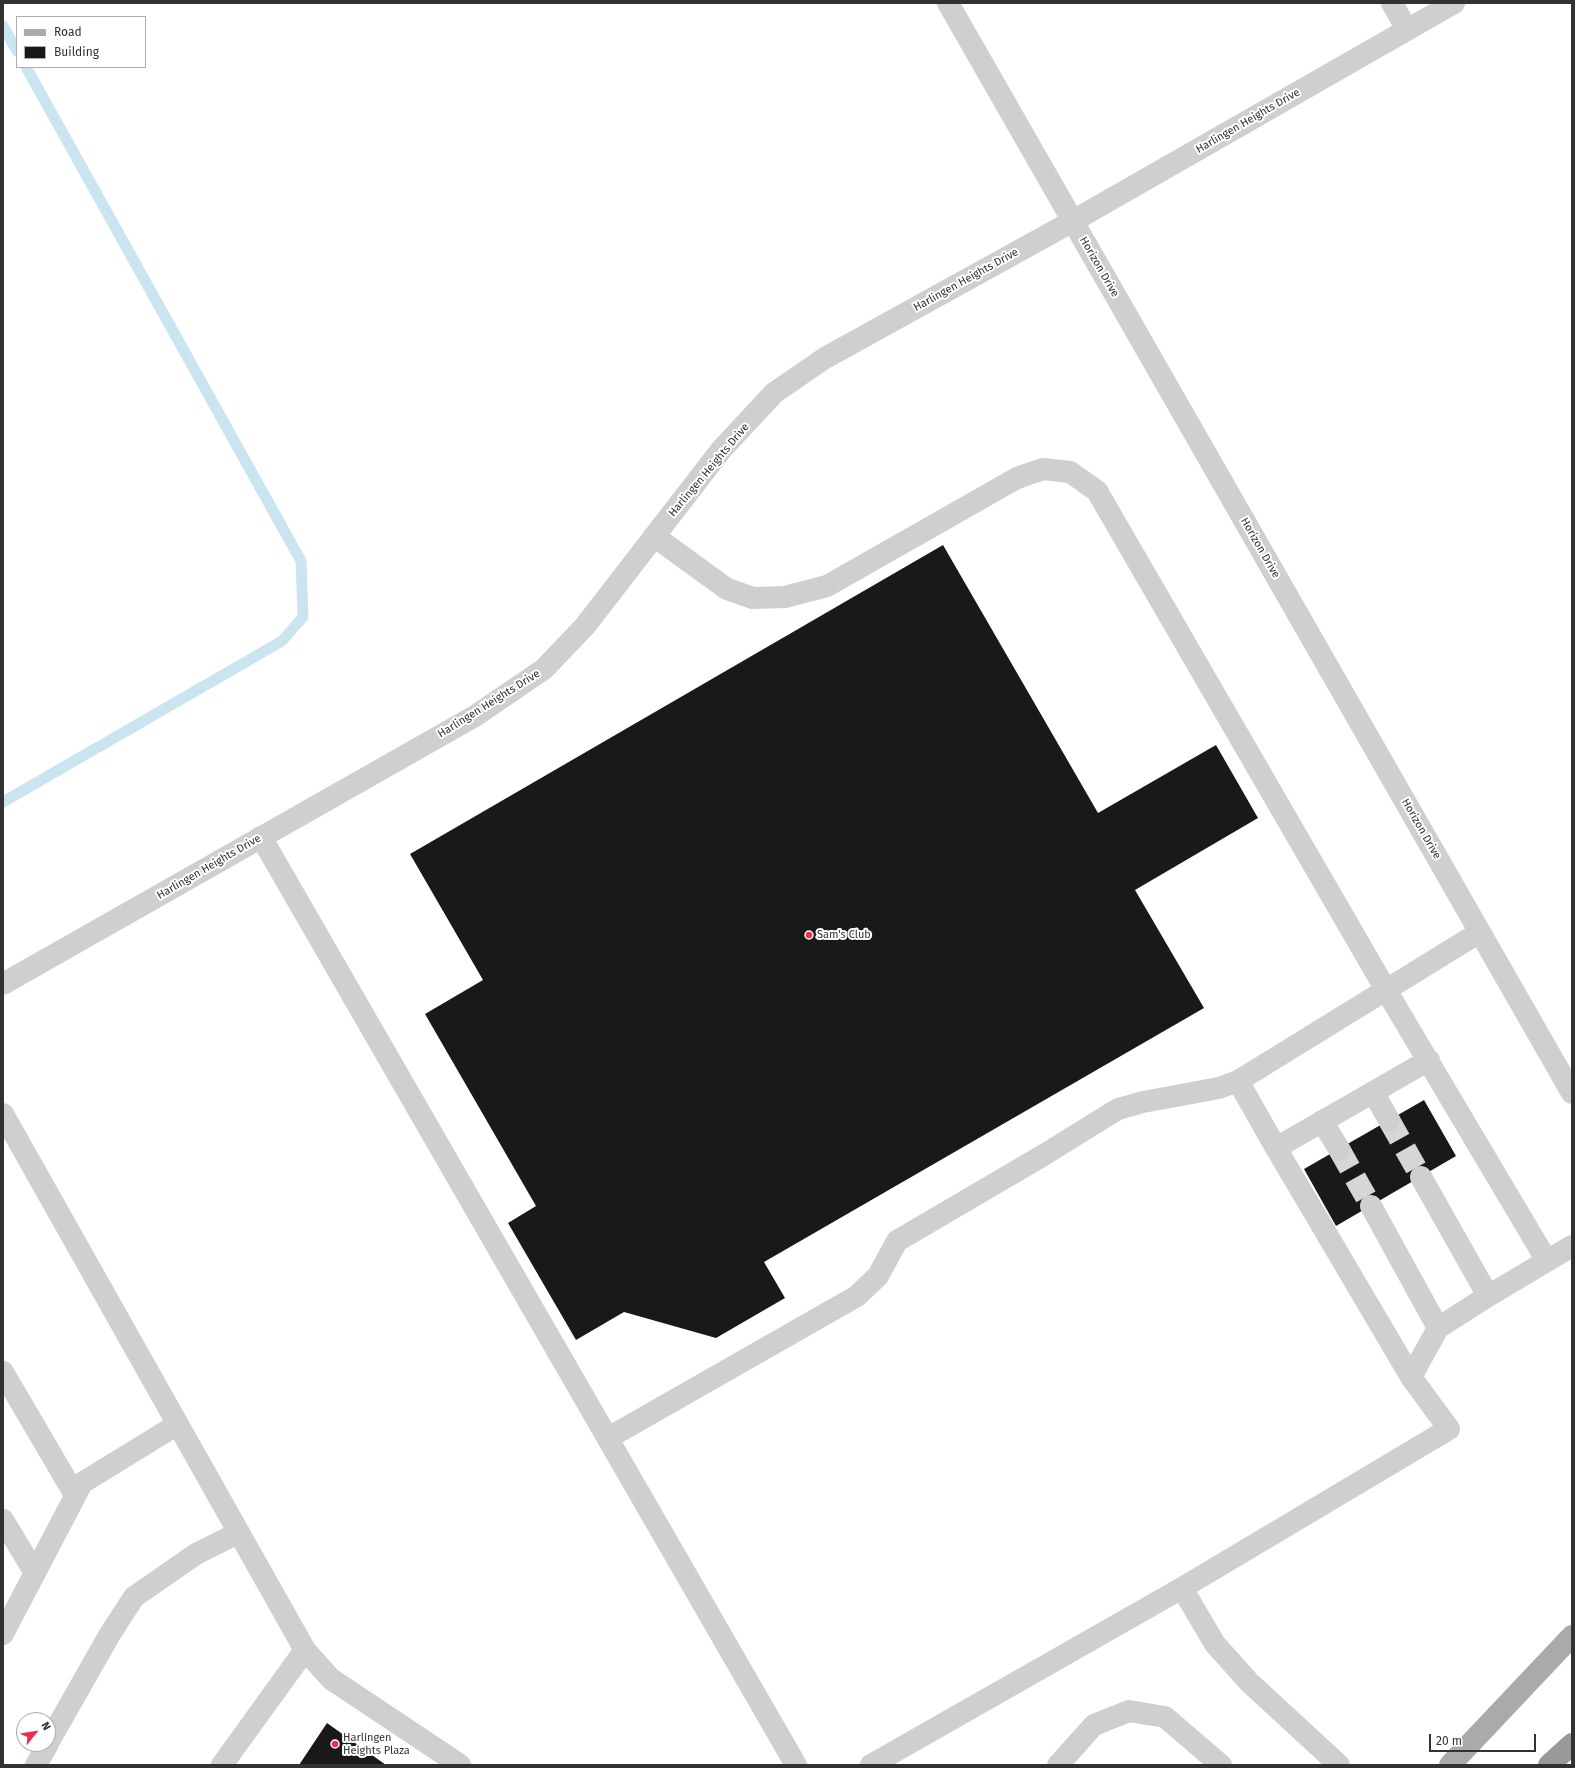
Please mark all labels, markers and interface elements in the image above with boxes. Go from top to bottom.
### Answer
legend [16,16,146,68]
text: Road [54,25,82,39]
text: Building [54,45,99,59]
street label: Harlingen Heights Drive [1194,86,1302,156]
street label: Horizon Drive [1076,234,1122,300]
street label: Harlingen Heights Drive [911,246,1021,314]
street label: Harlingen Heights Drive [666,421,752,519]
street label: Horizon Drive [1237,515,1283,581]
street label: Harlingen Heights Drive [435,667,543,741]
street label: Horizon Drive [1398,796,1444,862]
street label: Harlingen Heights Drive [155,832,263,902]
place label: Sam's Club [817,928,871,942]
marker: Sam's Club [804,930,814,940]
north arrow [16,1712,56,1752]
text: N [39,1720,53,1733]
scale bar [1431,1726,1538,1752]
place label: Harlingen Heights Plaza [343,1731,410,1757]
text: 20 m [1436,1734,1462,1748]
marker: Harlingen Heights Plaza [330,1739,340,1749]

